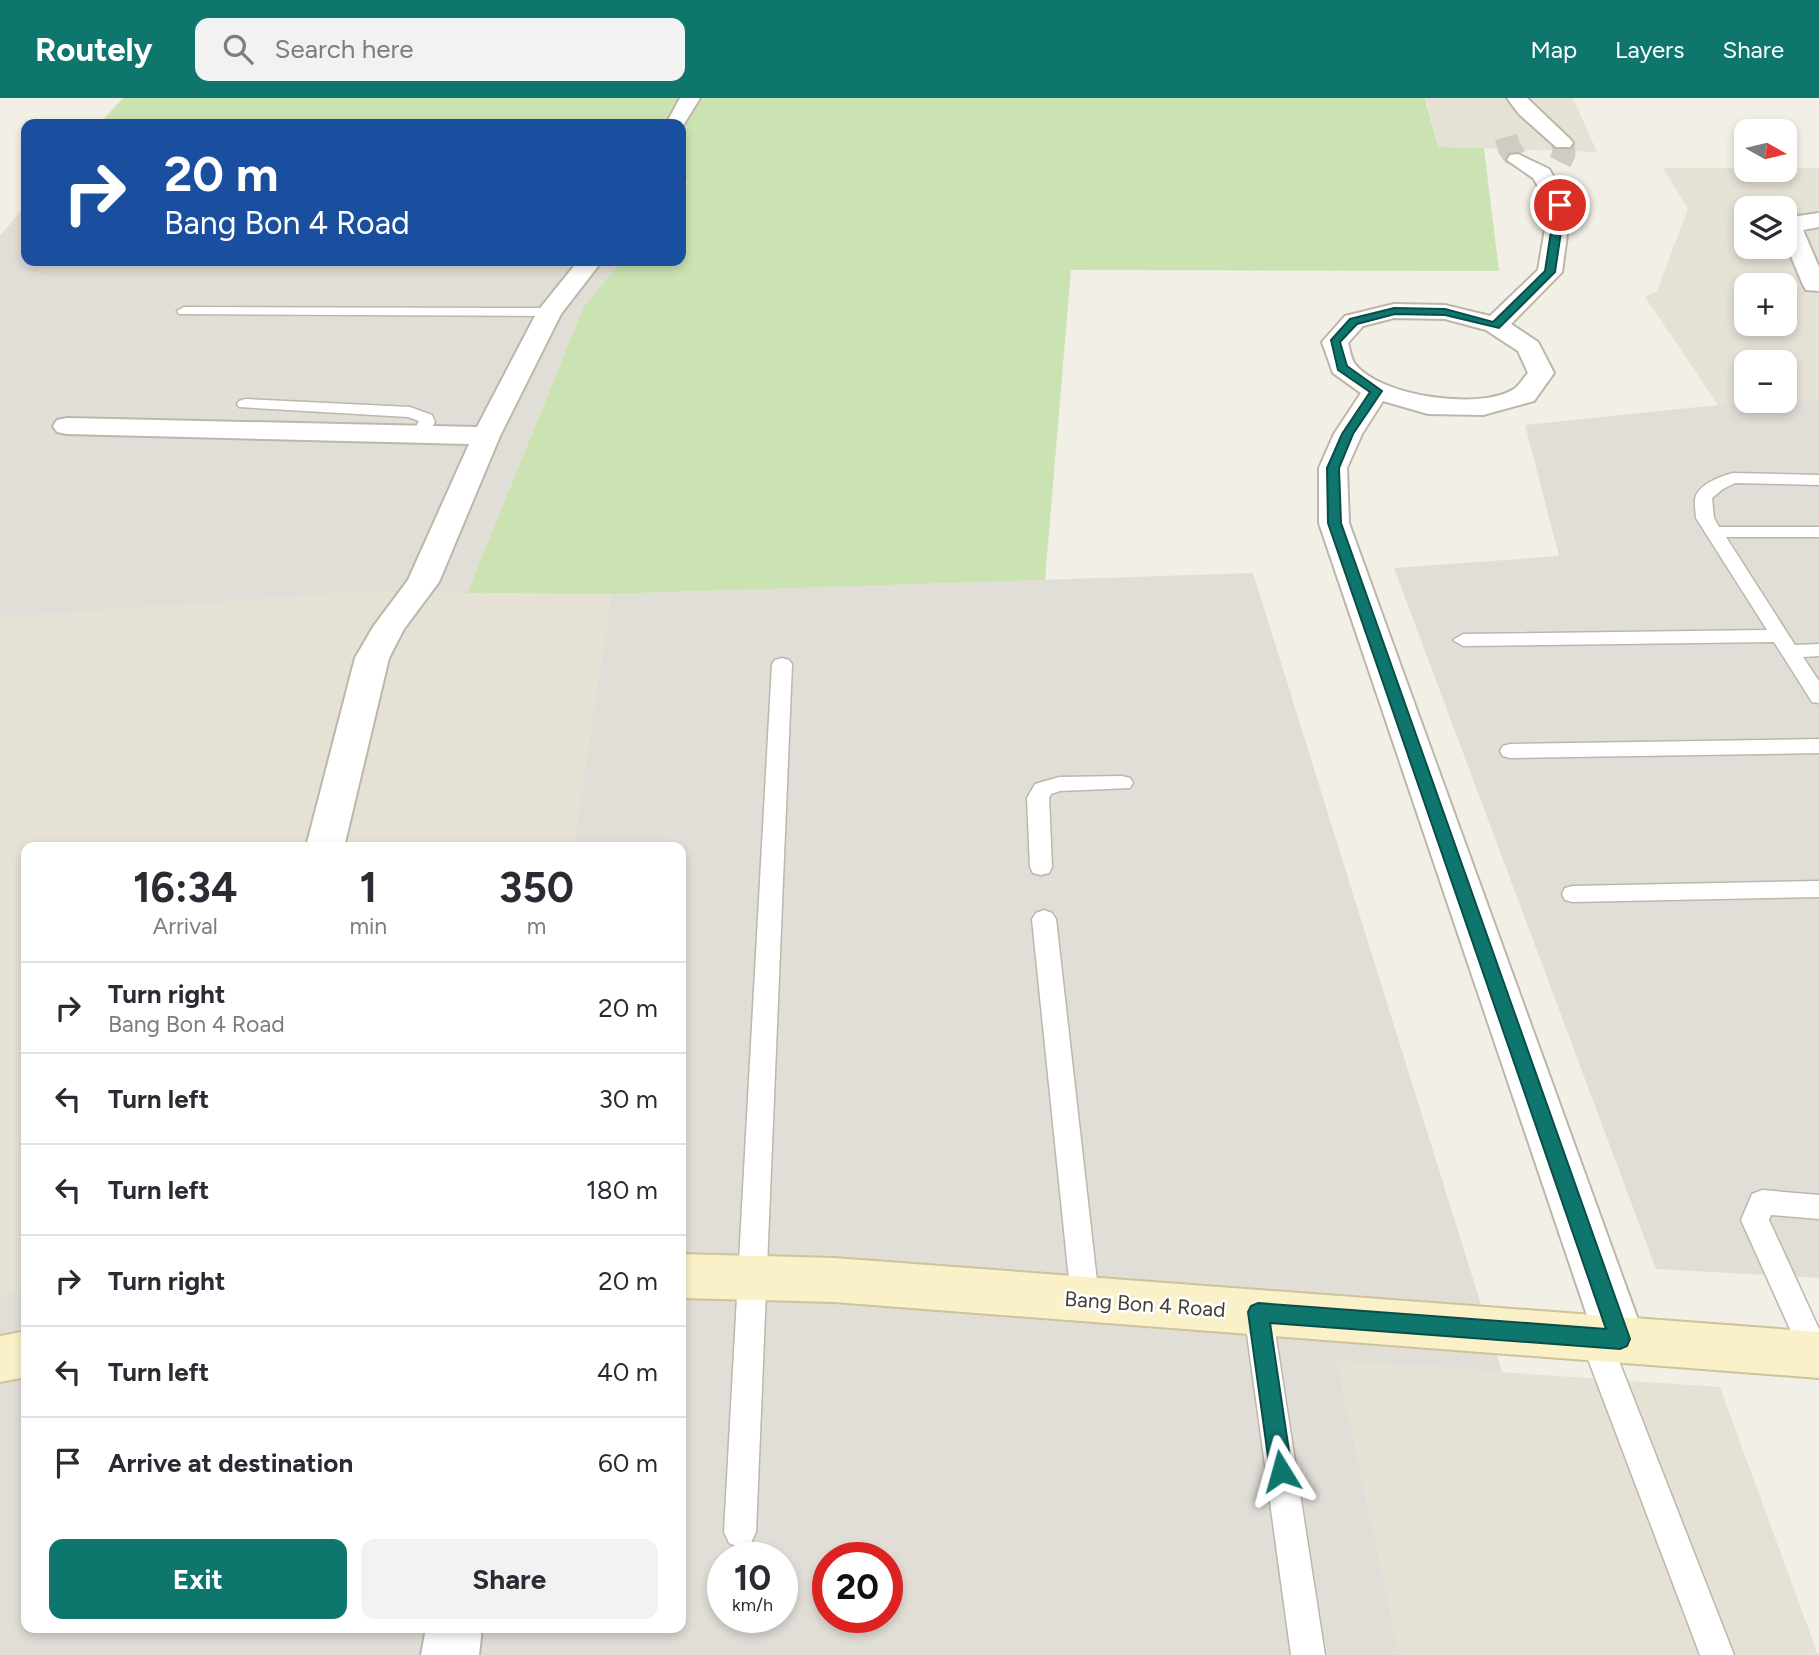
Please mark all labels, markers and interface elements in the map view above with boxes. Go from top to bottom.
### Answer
search box [195,18,685,81]
text: Routely [35,30,153,69]
icon: search [219,30,257,68]
text: Search here [275,33,414,65]
text: Map [1530,35,1577,64]
text: Layers [1615,35,1684,64]
text: Share [1722,35,1784,64]
north arrow [1734,119,1797,182]
map controls [1734,119,1797,413]
text: 20 m [164,144,279,203]
icon: right [49,147,140,238]
pin [1530,175,1590,235]
icon: arrive [1541,186,1579,224]
button: layers [1734,196,1797,259]
text: Bang Bon 4 Road [164,204,410,242]
button: + [1734,273,1797,336]
button: − [1734,350,1797,413]
text: 16:34 [133,862,238,913]
text: 1 [359,862,377,913]
text: 350 [499,862,574,913]
text: Arrival [153,912,218,940]
text: min [349,912,387,940]
text: m [527,912,546,940]
text: Turn right [108,978,225,1010]
icon: right [49,989,87,1027]
text: 20 m [598,992,658,1024]
text: Bang Bon 4 Road [108,1010,285,1038]
icon: left [49,1080,87,1118]
text: Turn left [108,1083,209,1115]
text: 30 m [599,1083,658,1115]
icon: left [49,1171,87,1209]
text: Turn left [108,1174,209,1206]
text: 180 m [586,1174,658,1206]
icon: right [49,1262,87,1300]
text: Turn right [108,1265,225,1297]
text: 20 m [598,1265,658,1297]
street label: Bang Bon 4 Road [1064,1286,1226,1322]
icon: left [49,1353,87,1391]
text: Turn left [108,1356,209,1388]
text: 40 m [597,1356,658,1388]
position arrow [1244,1434,1318,1508]
icon: arrive [49,1444,87,1482]
text: Arrive at destination [108,1447,353,1479]
text: 60 m [598,1447,658,1479]
button: Exit [49,1539,347,1619]
button: Share [361,1539,658,1619]
speed limit sign: 20 [812,1542,903,1633]
text: 10 [734,1557,771,1599]
text: km/h [732,1594,773,1616]

